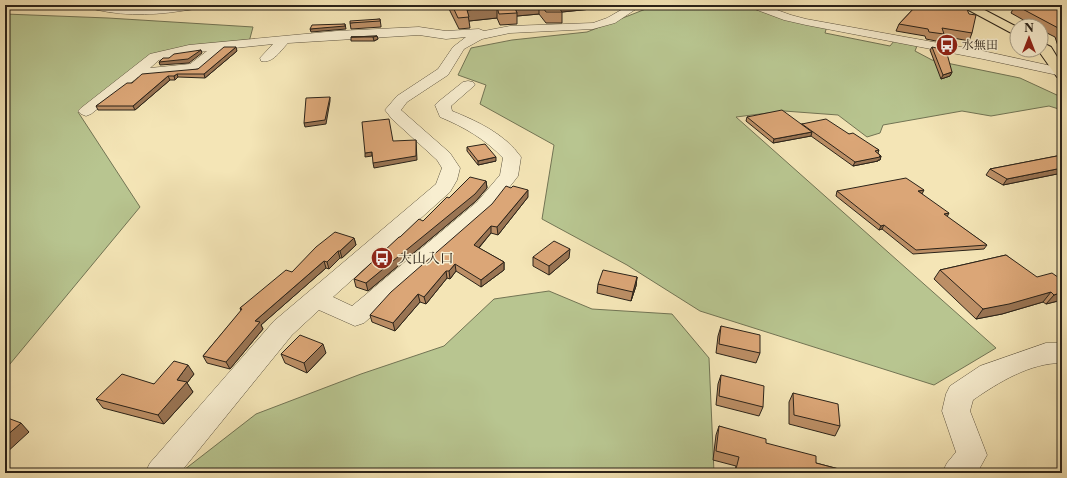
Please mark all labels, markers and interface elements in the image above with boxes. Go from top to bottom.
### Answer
north arrow [1009,18,1049,58]
text: N [1024,21,1034,35]
bus stop icon: 水無田 [934,32,960,58]
place label: 水無田 [962,37,998,52]
bus stop icon: 大山入口 [369,245,395,271]
place label: 大山入口 [398,249,454,267]

